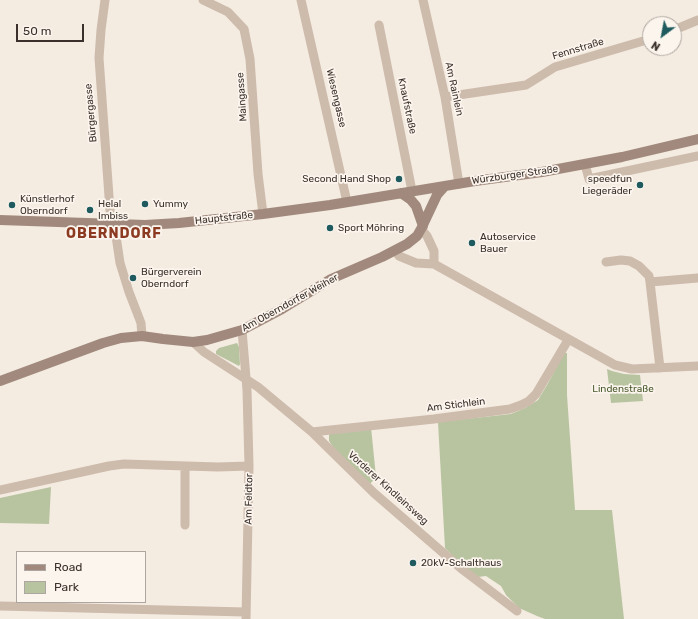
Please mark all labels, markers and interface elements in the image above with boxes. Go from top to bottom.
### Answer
scale bar [18,16,86,42]
north arrow [642,16,682,56]
text: 50 m [23,24,51,38]
street label: Fennstraße [551,35,605,63]
text: N [649,38,663,53]
street label: Am Rainlein [442,61,466,117]
street label: Wiesengasse [323,67,349,129]
street label: Maingasse [234,72,250,122]
street label: Knaufstraße [395,77,419,135]
street label: Bürgergasse [82,83,100,143]
street label: Würzburger Straße [471,163,559,187]
place label: Second Hand Shop [302,173,391,185]
place label: speedfun Liegeräder [582,173,632,196]
marker: Second Hand Shop [394,174,404,184]
marker: speedfun Liegeräder [635,180,645,190]
place label: Künstlerhof Oberndorf [20,193,74,216]
place label: Helal Imbiss [98,198,128,222]
place label: Yummy [153,198,188,210]
marker: Yummy [140,199,150,209]
marker: Künstlerhof Oberndorf [7,200,17,210]
marker: Helal Imbiss [85,205,95,215]
street label: Hauptstraße [194,209,254,227]
place label: Sport Möhring [338,222,404,234]
marker: Sport Möhring [325,223,335,233]
district label: OBERNDORF [66,226,162,242]
place label: Autoservice Bauer [480,231,536,254]
marker: Autoservice Bauer [467,238,477,248]
place label: Bürgerverein Oberndorf [141,266,202,290]
street label: Am Oberndorfer Weiher [240,271,340,335]
marker: Bürgerverein Oberndorf [128,273,138,283]
park label: Lindenstraße [592,383,654,395]
street label: Am Stichlein [426,395,486,415]
street label: Vorderer Kindleinsweg [345,449,431,527]
street label: Am Feldtor [243,473,255,525]
legend [16,551,146,603]
place label: 20kV-Schalthaus [421,557,501,569]
marker: 20kV-Schalthaus [408,558,418,568]
text: Road [54,560,82,574]
text: Park [54,580,79,594]

